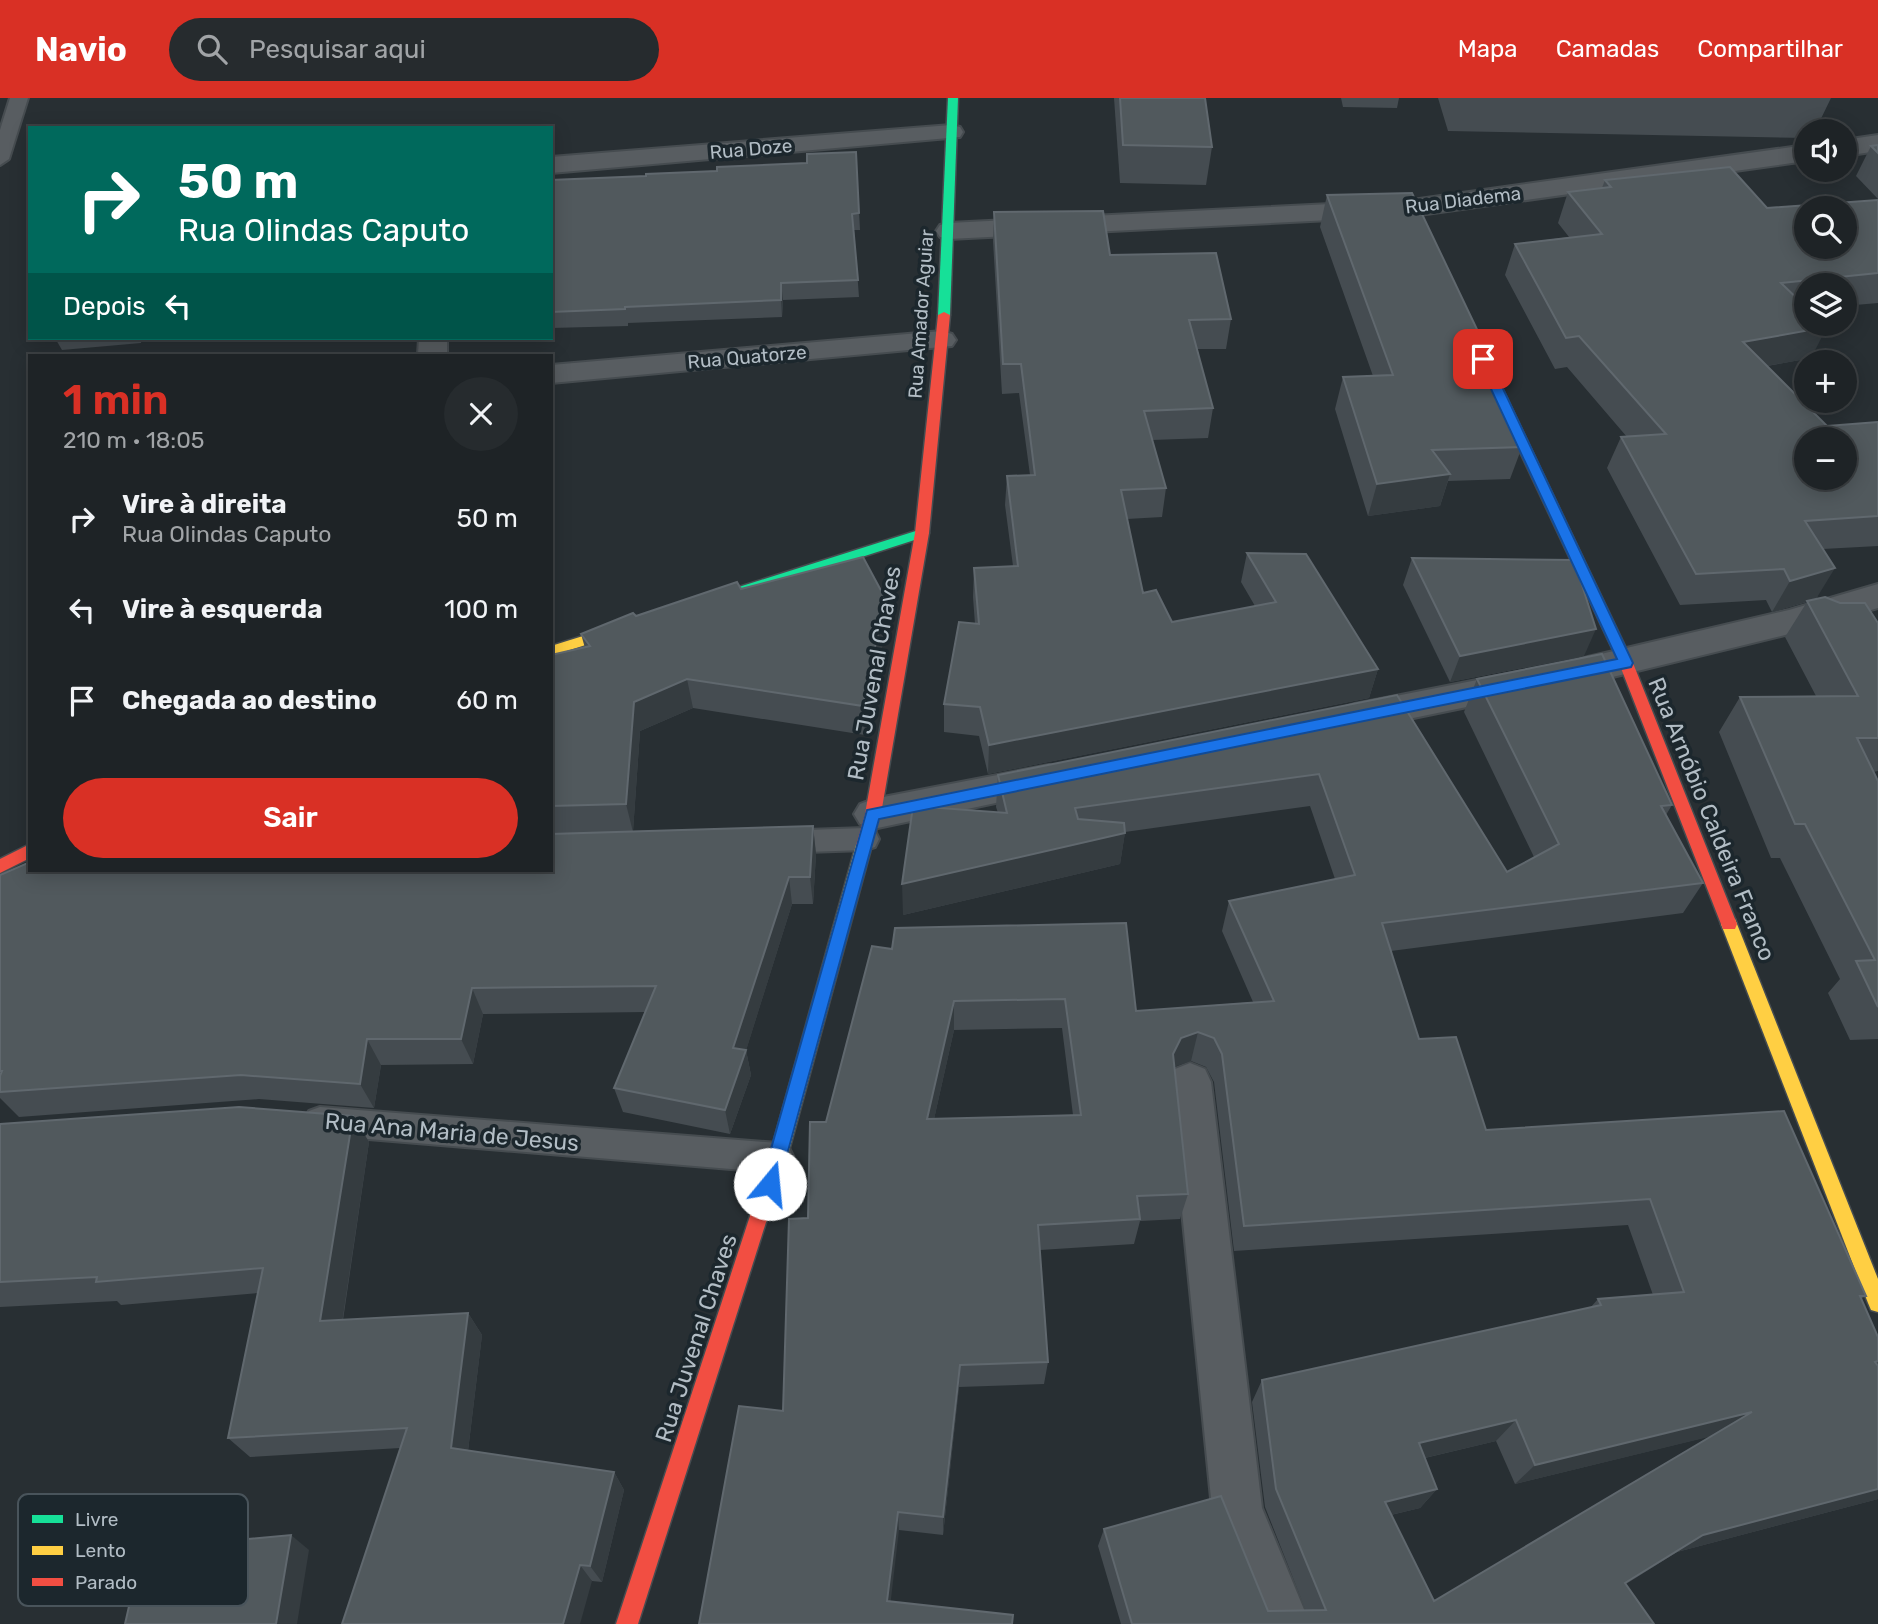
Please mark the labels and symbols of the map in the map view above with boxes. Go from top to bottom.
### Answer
street label: Rua Doze [709,134,793,164]
street label: Rua Diadema [1404,181,1522,219]
street label: Rua Amador Aguiar [904,228,938,399]
pin [1453,329,1513,389]
street label: Rua Quatorze [686,340,808,374]
street label: Rua Juvenal Chaves [841,564,907,782]
street label: Rua Arnóbio Caldeira Franco [1642,673,1782,965]
street label: Rua Ana Maria de Jesus [324,1107,580,1157]
position arrow [733,1147,807,1221]
street label: Rua Juvenal Chaves [649,1230,743,1446]
legend [18,1494,248,1606]
text: Livre [75,1508,119,1531]
text: Lento [75,1539,126,1562]
text: Parado [75,1571,137,1594]

